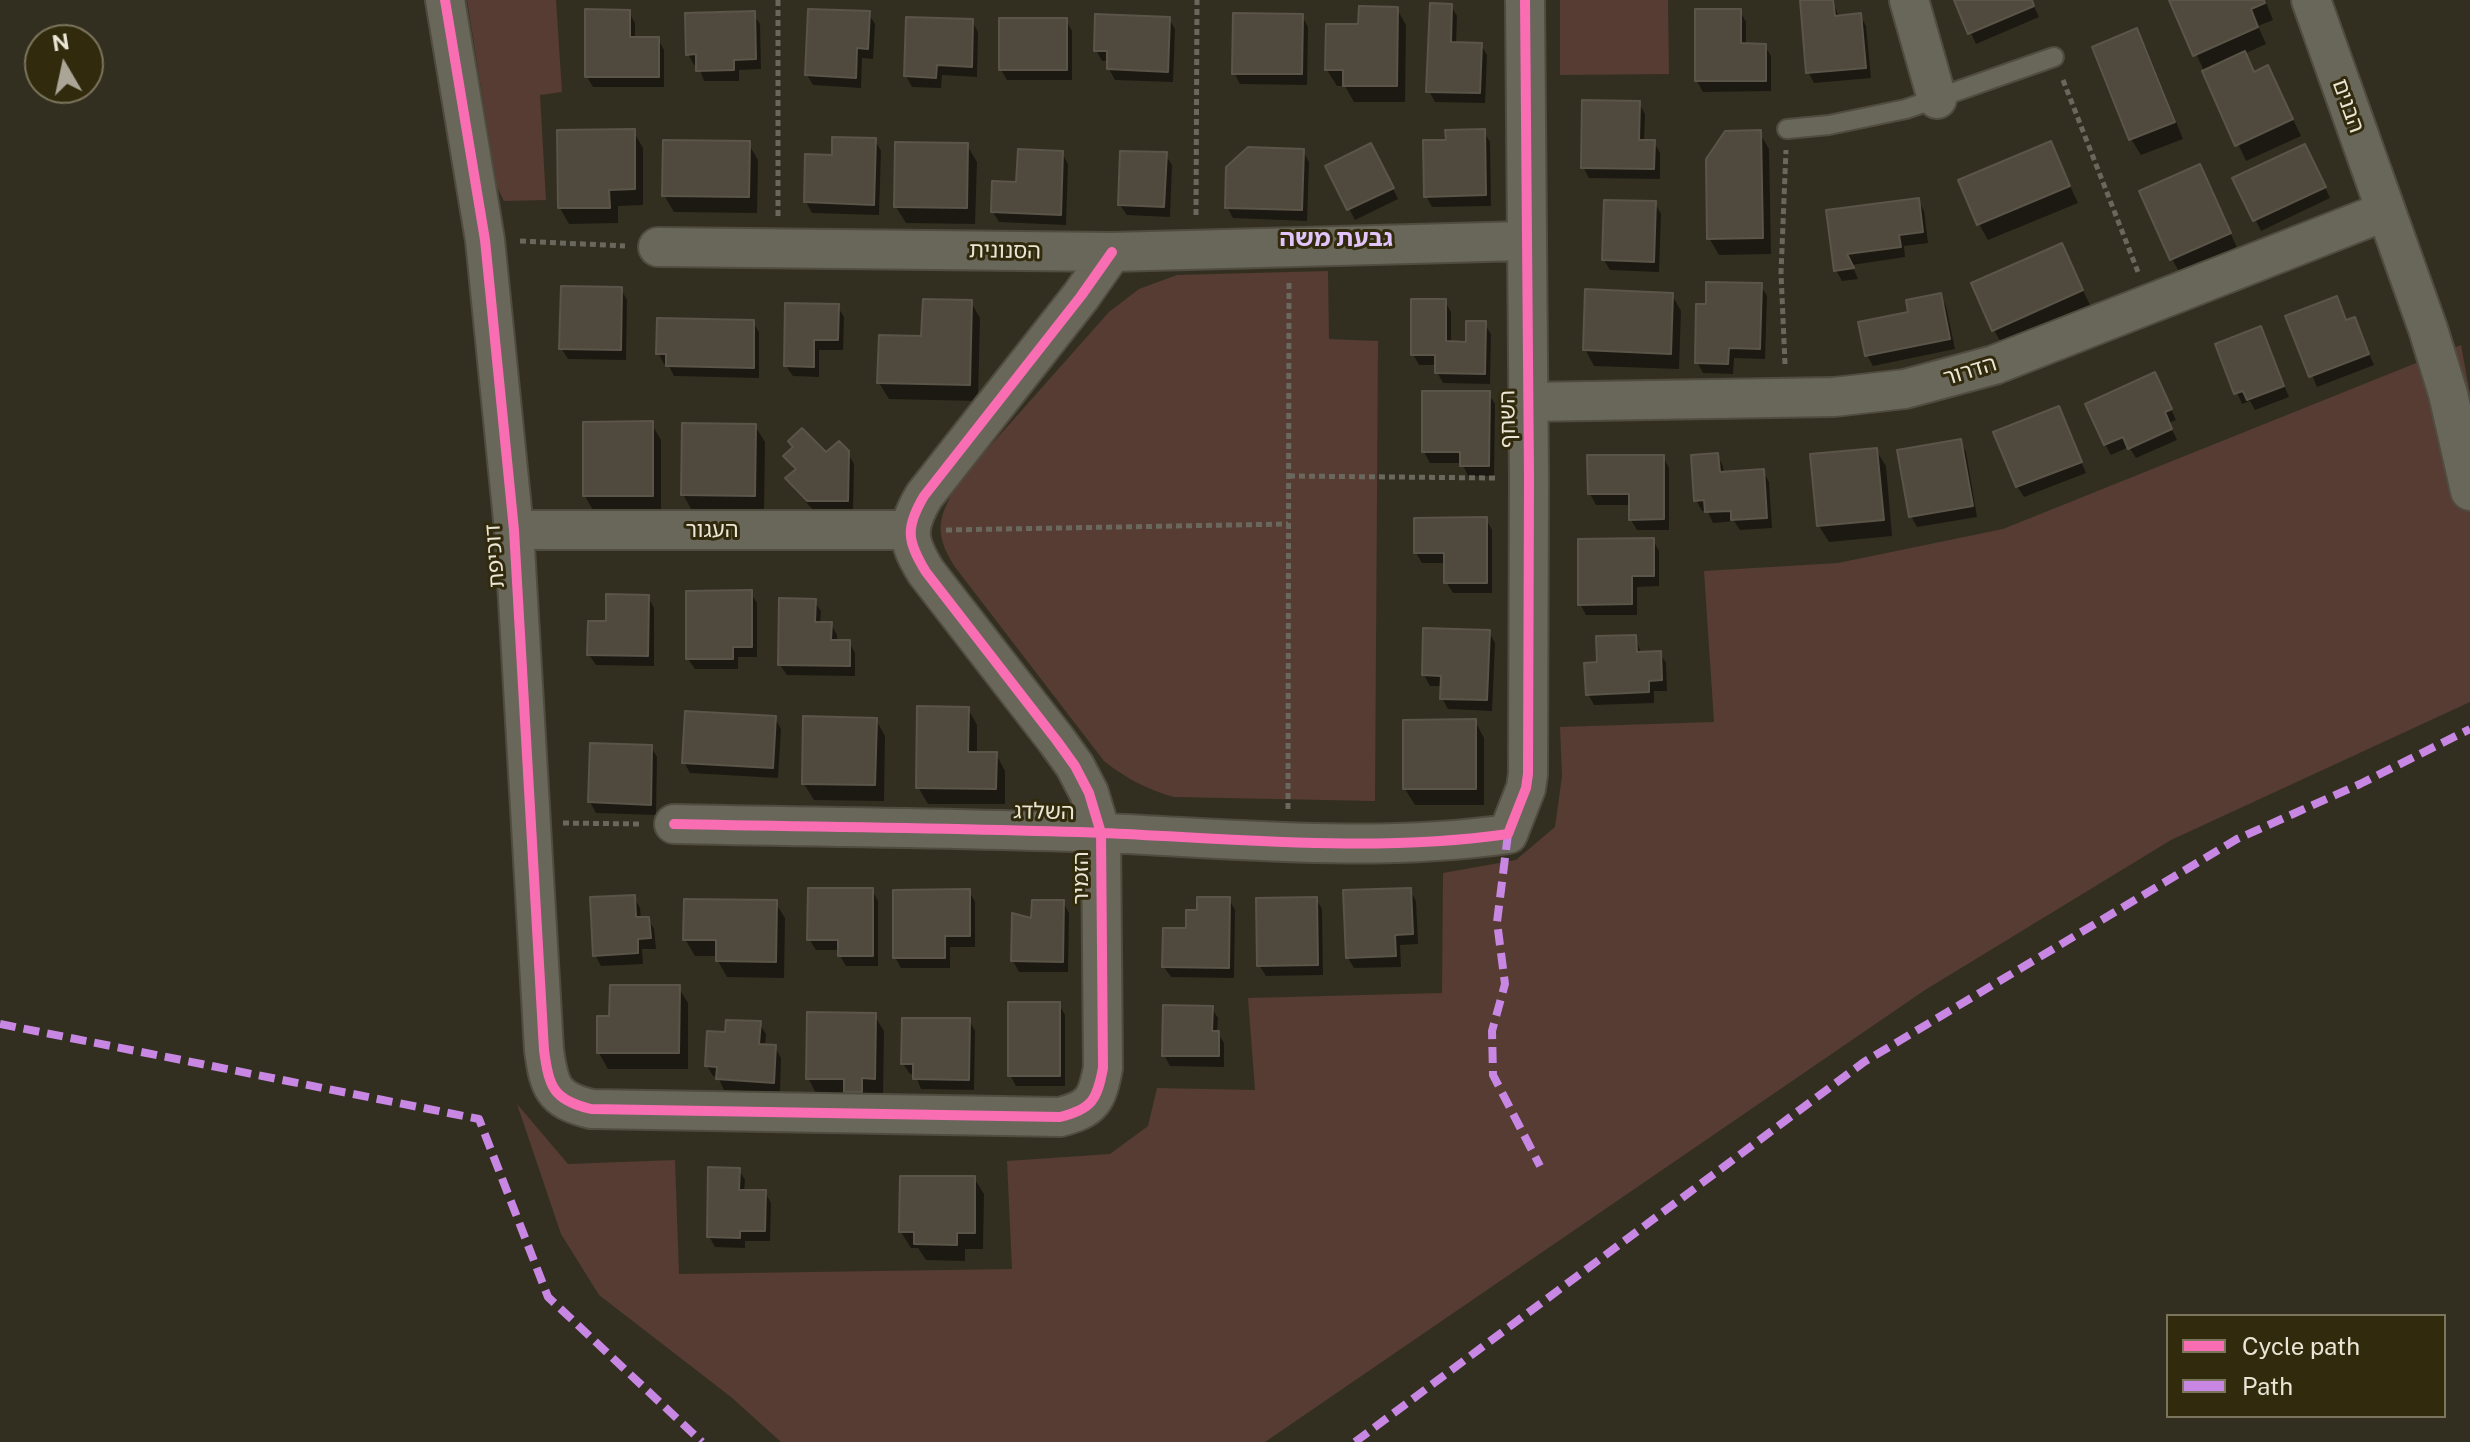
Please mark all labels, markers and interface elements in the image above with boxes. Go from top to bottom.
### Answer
north arrow [24,24,104,104]
text: N [50,28,71,56]
street label: הבנים [2326,76,2370,136]
district label: גבעת משה [1279,225,1393,253]
street label: הסנונית [969,237,1041,265]
street label: הדרור [1940,350,2000,392]
street label: השחף [1494,390,1522,448]
street label: העגור [686,517,738,543]
street label: דוכיפת [480,523,510,589]
street label: השלדג [1013,798,1075,826]
street label: הזמיר [1068,851,1094,905]
legend [2166,1314,2446,1418]
text: Cycle path [2242,1332,2360,1360]
text: Path [2242,1372,2293,1400]

